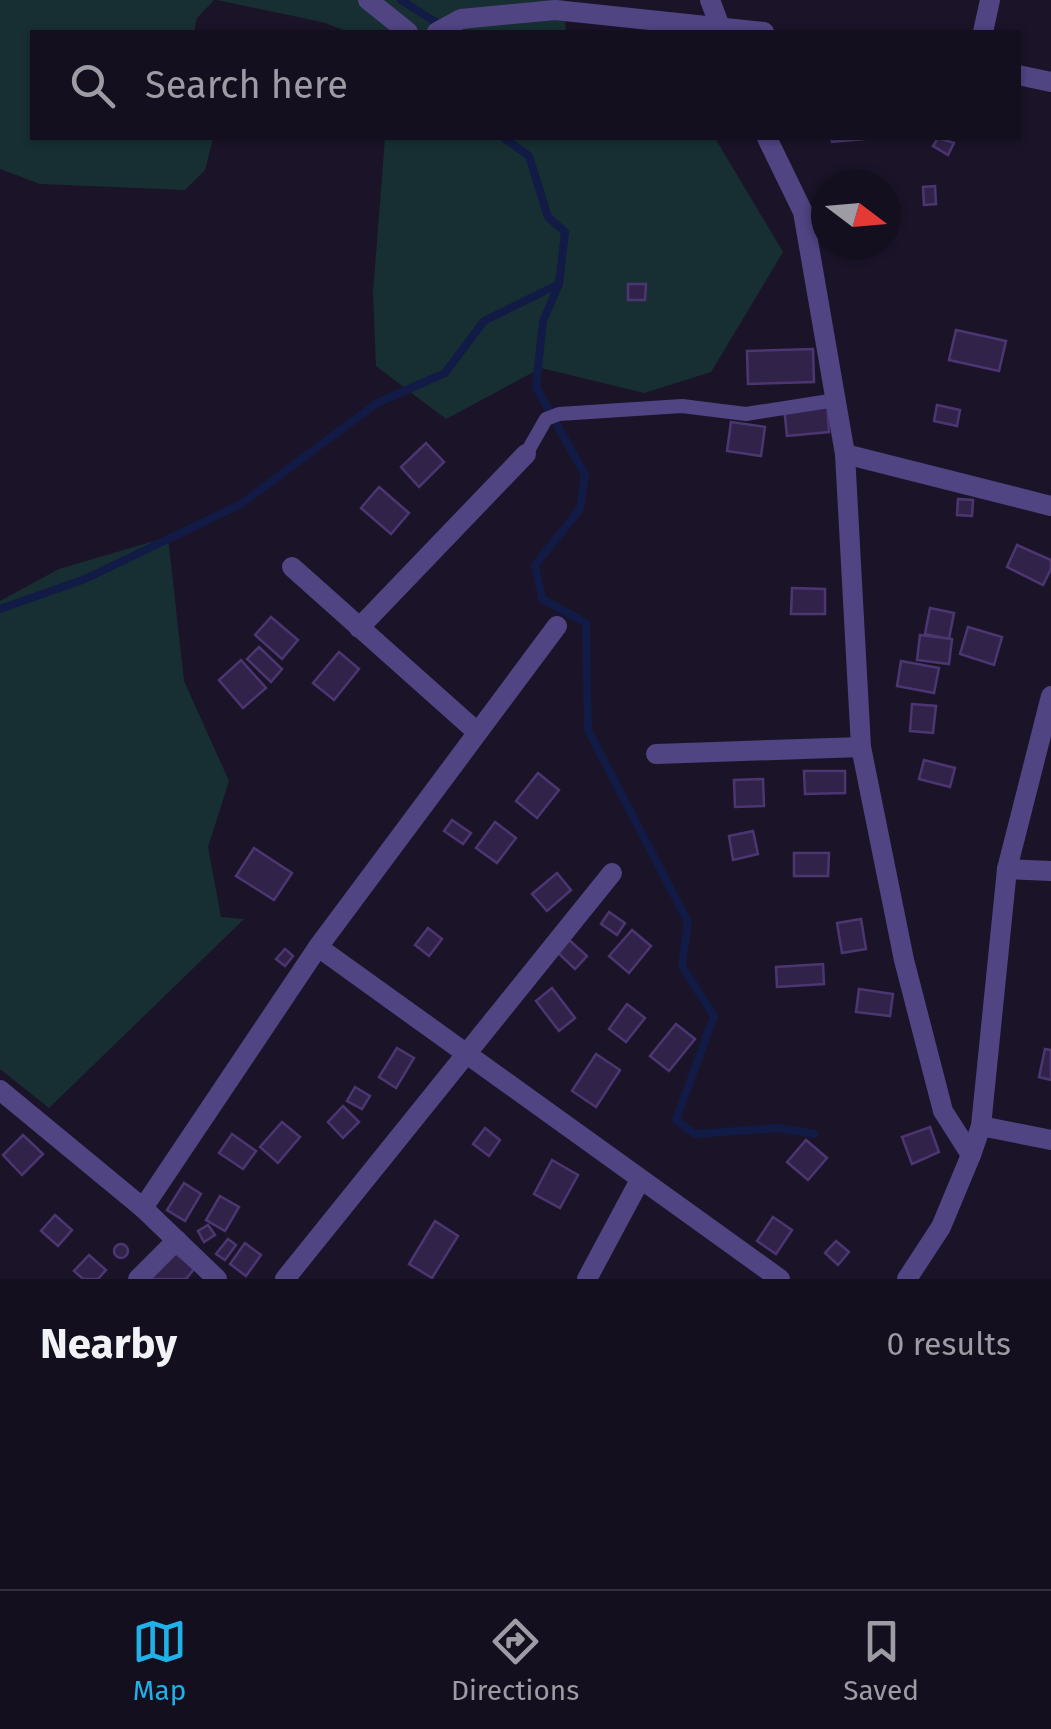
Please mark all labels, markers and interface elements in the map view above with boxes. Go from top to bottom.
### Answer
search box [30,30,1021,140]
icon: search [65,58,120,113]
text: Search here [145,62,348,108]
north arrow [811,170,901,260]
text: Nearby [40,1319,177,1369]
text: 0 results [886,1325,1011,1363]
tab: Map [132,1614,187,1707]
tab: Directions [451,1614,579,1707]
tab: Saved [843,1614,919,1707]

